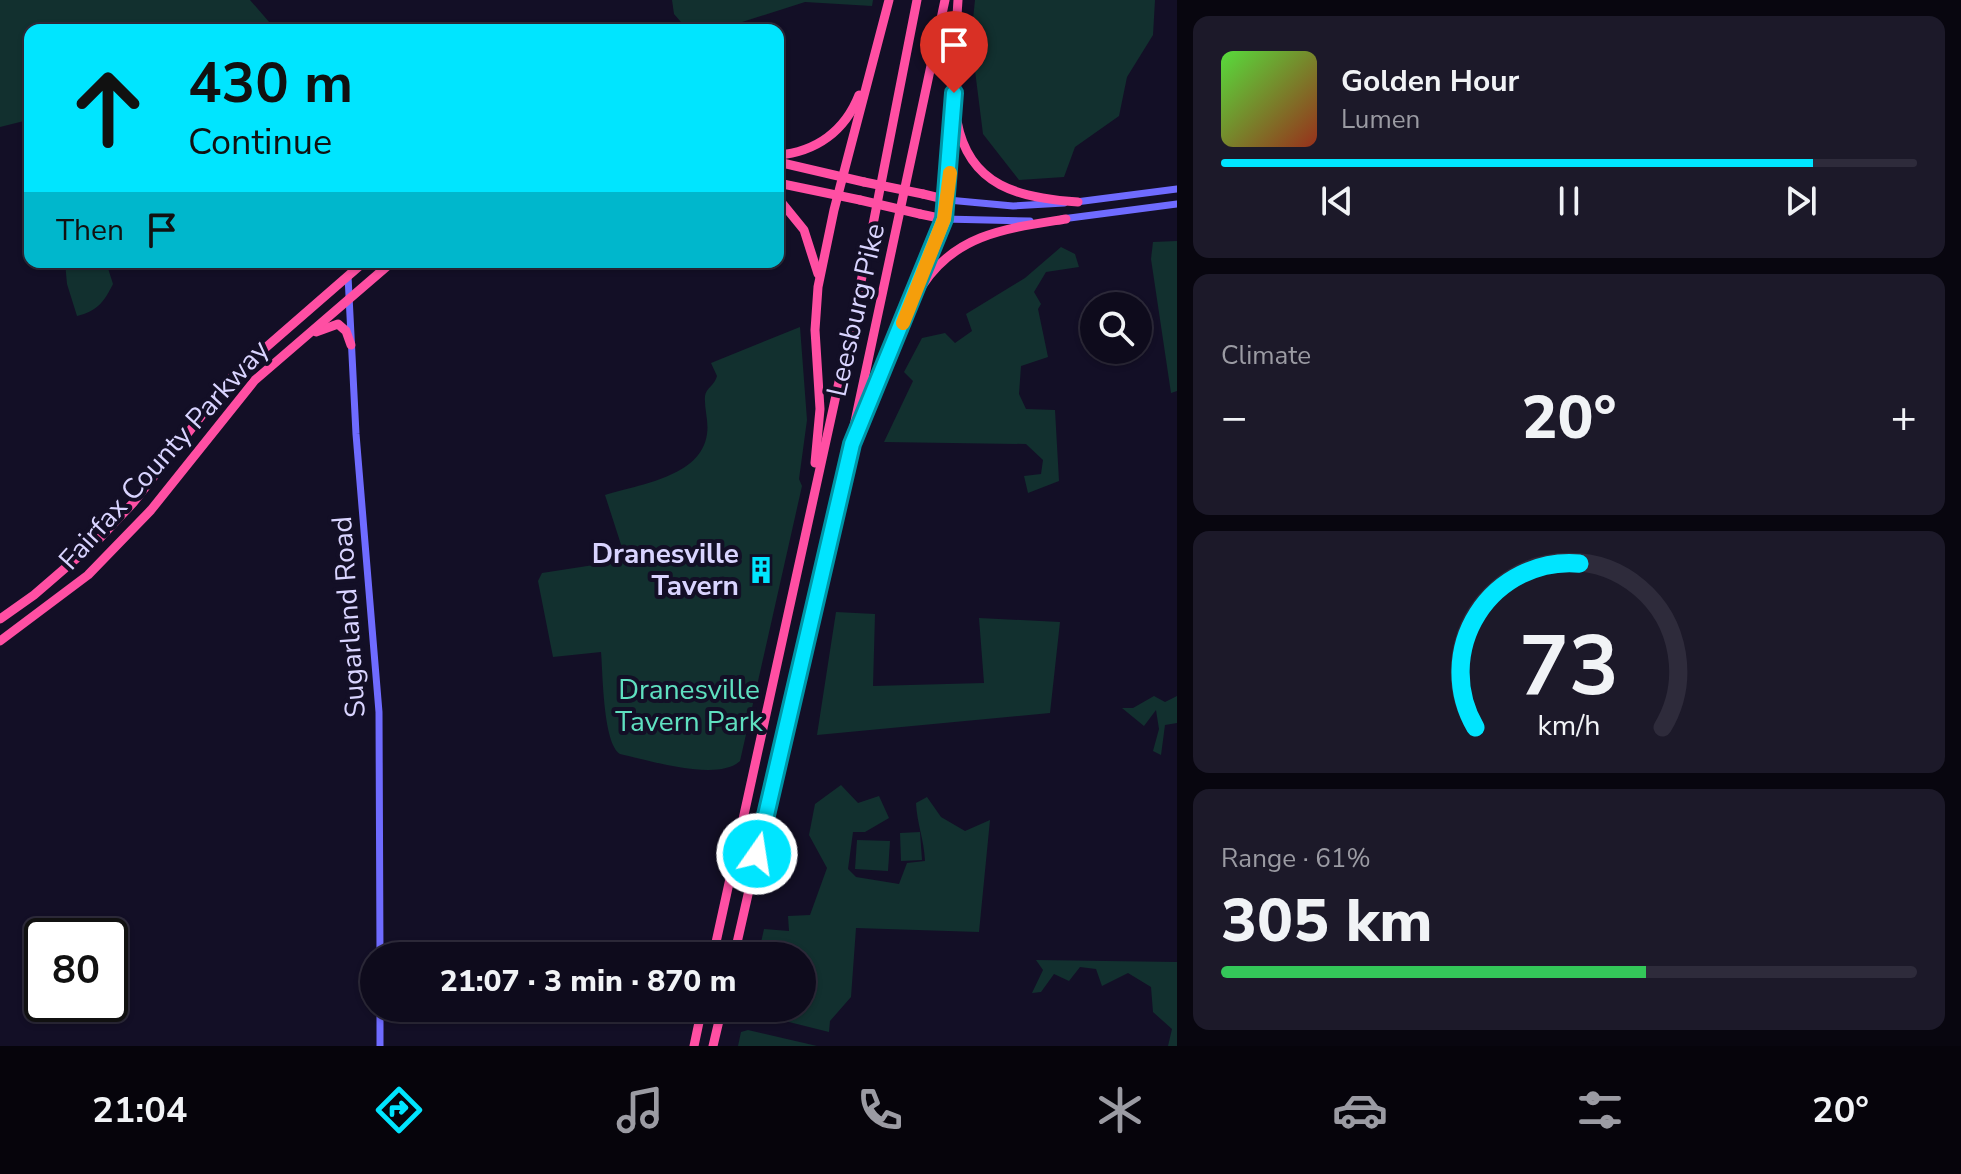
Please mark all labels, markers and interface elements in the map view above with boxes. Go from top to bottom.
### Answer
pin [920,11,988,93]
icon: arrive [932,23,976,67]
text: 430 m [188,45,353,122]
icon: ahead [56,56,160,160]
text: Golden Hour [1341,61,1519,102]
text: Lumen [1341,102,1420,137]
text: Continue [188,118,332,167]
icon: previous [1315,179,1359,223]
icon: pause [1547,179,1591,223]
icon: next [1779,179,1823,223]
icon: arrive [140,208,184,252]
text: Then [56,210,124,251]
street label: Leesburg Pike [818,220,894,400]
map controls [1080,292,1152,364]
button: search [1080,292,1152,364]
street label: Fairfax County Parkway [50,331,278,578]
text: Climate [1221,338,1311,373]
text: 20° [1521,377,1617,459]
text: − [1221,388,1247,448]
text: + [1891,388,1917,448]
street label: Sugarland Road [323,515,375,719]
place label: Dranesville Tavern [592,535,739,605]
building icon: Dranesville Tavern [746,555,776,585]
text: 73 [1519,609,1619,722]
park label: Dranesville Tavern Park [615,671,764,741]
text: km/h [1538,706,1600,745]
position arrow [715,812,799,896]
text: Range · 61% [1221,841,1371,876]
text: 305 km [1221,880,1433,962]
speed limit sign: 80 [24,918,128,1022]
text: 21:07 · 3 min · 870 m [440,961,736,1002]
icon: directions [371,1082,427,1138]
icon: music [612,1082,668,1138]
icon: phone [852,1082,908,1138]
icon: climate [1092,1082,1148,1138]
icon: car [1332,1082,1388,1138]
icon: filters [1572,1082,1628,1138]
text: 21:04 [92,1086,187,1135]
text: 20° [1812,1086,1869,1135]

